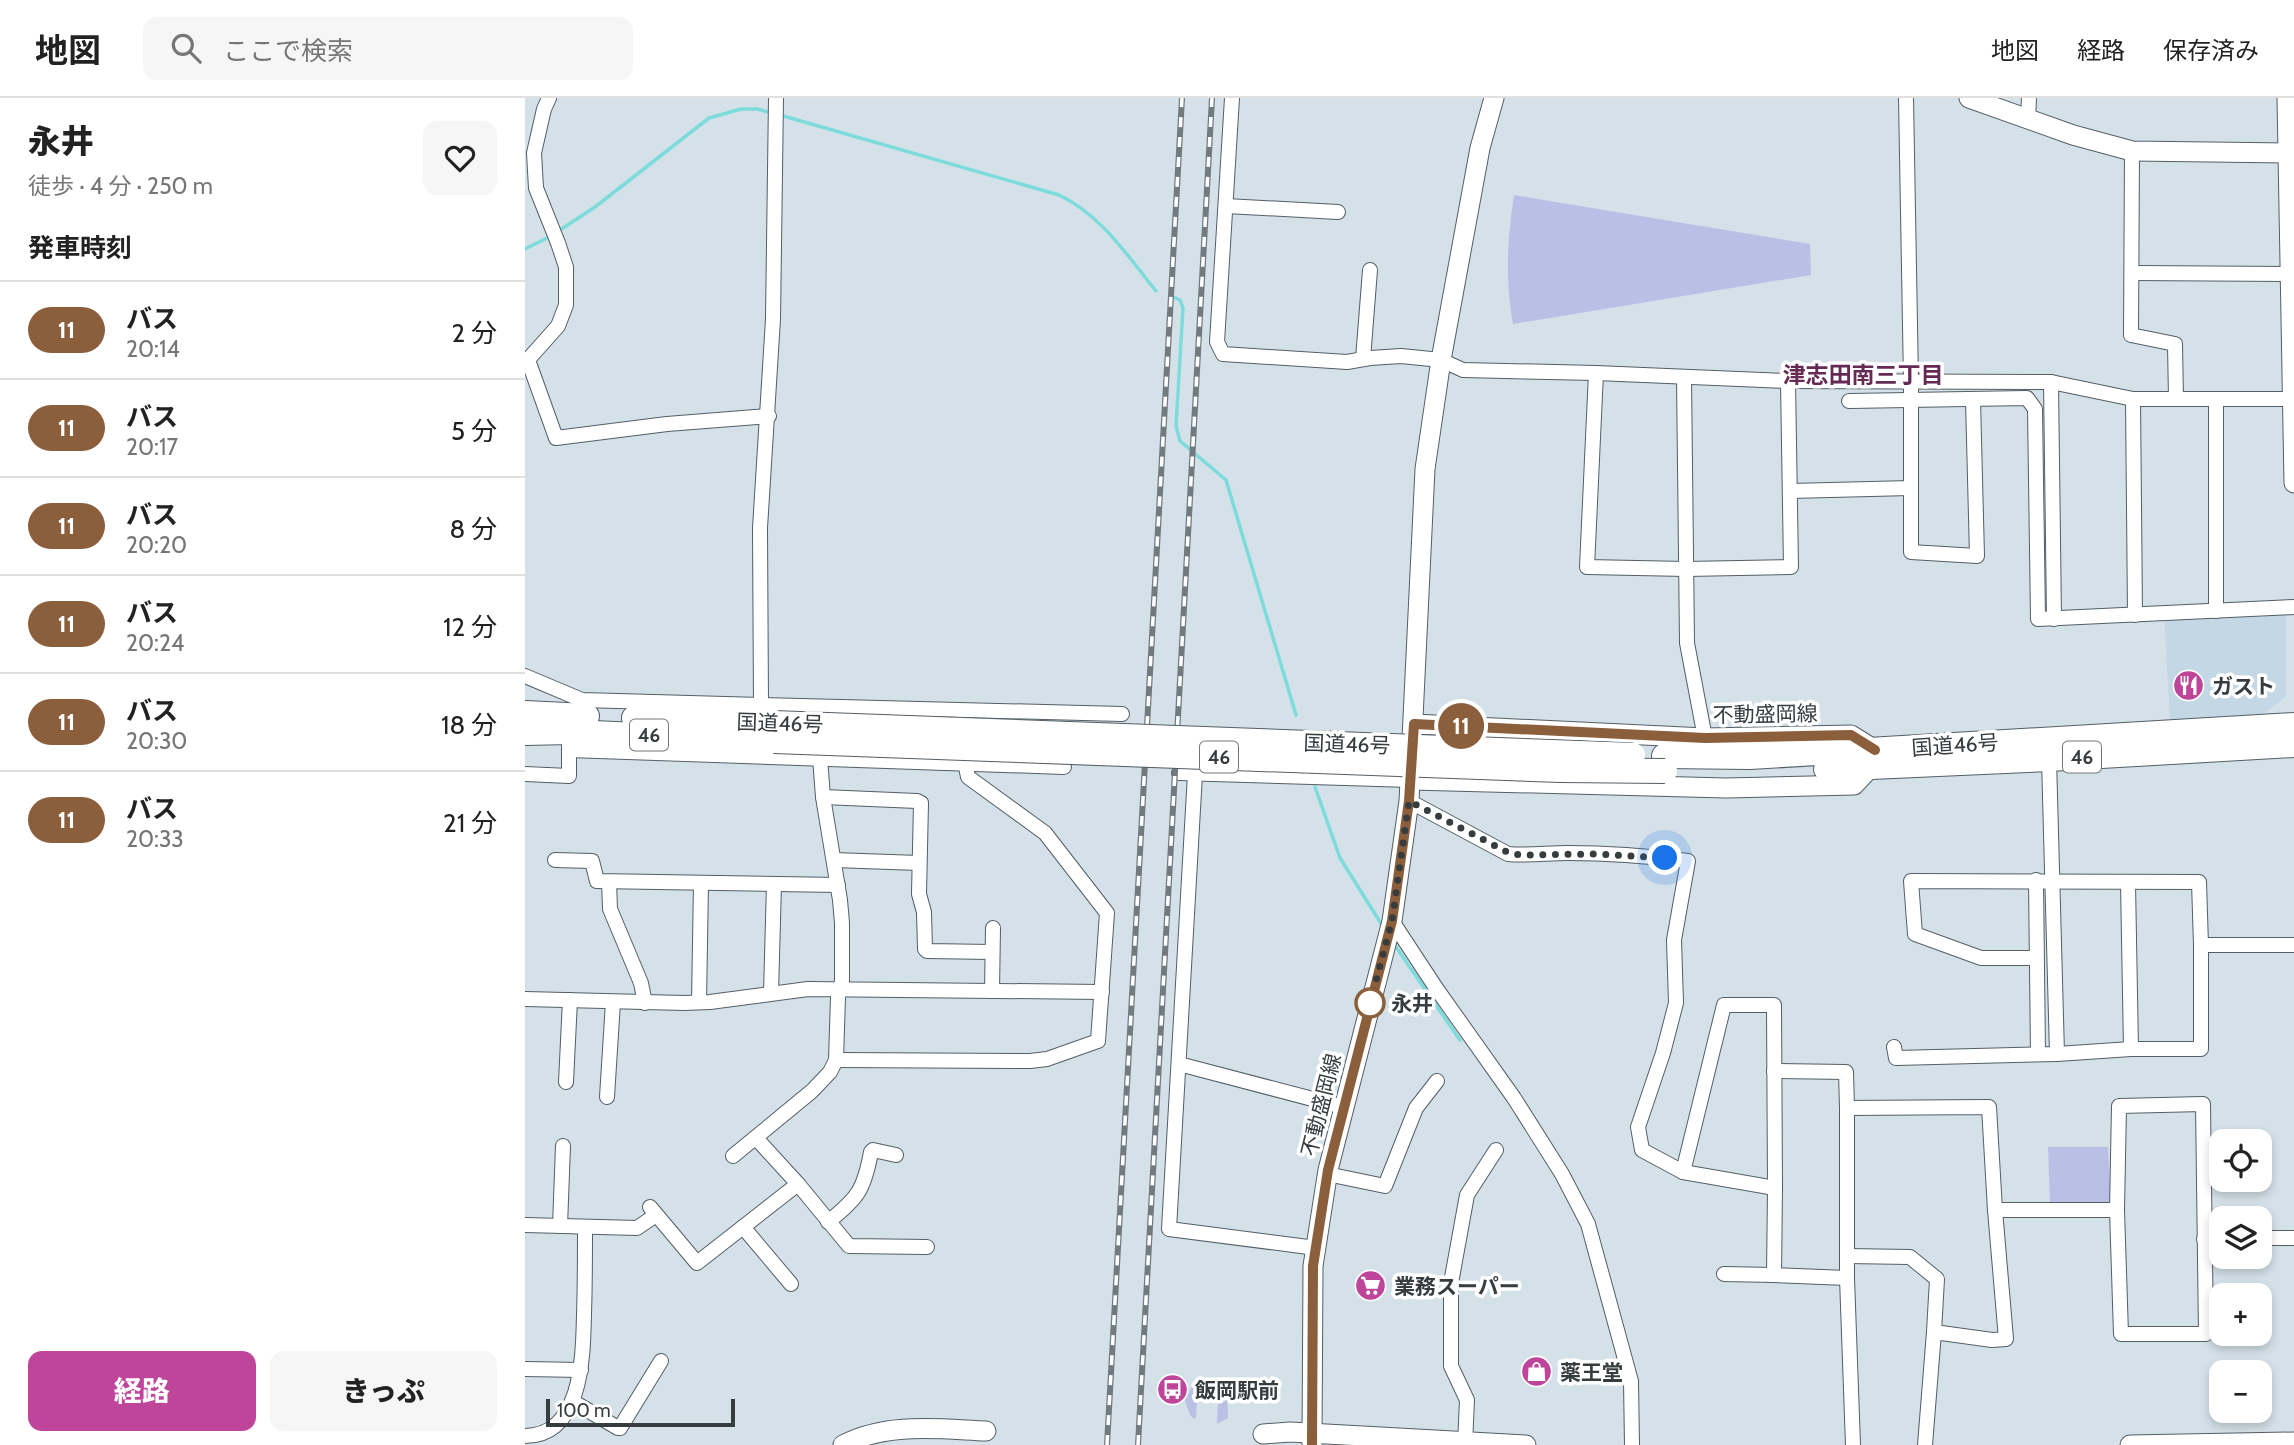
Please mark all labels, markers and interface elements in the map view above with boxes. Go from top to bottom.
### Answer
search box [143,17,633,80]
icon: search [167,29,205,67]
text: 地図 [35,30,101,70]
text: ここで検索 [223,35,353,67]
text: 地図 [1991,36,2039,65]
text: 経路 [2077,36,2125,65]
text: 保存済み [2163,36,2259,65]
text: 永井 [28,121,94,161]
button: heart [423,121,497,195]
text: 徒歩 · 4 分 · 250 m [28,172,213,200]
text: 発車時刻 [28,232,132,264]
text: バス [126,303,178,335]
text: 11 [58,315,75,344]
text: 2 分 [452,317,497,349]
text: 20:14 [126,335,180,363]
district label: 津志田南三丁目 [1783,361,1944,389]
text: バス [126,401,178,433]
text: 11 [58,413,75,442]
text: 5 分 [451,415,497,447]
text: 20:17 [126,433,178,461]
text: バス [126,499,178,531]
text: 11 [58,511,75,540]
text: 8 分 [449,513,497,545]
text: 20:20 [126,531,187,559]
text: バス [126,597,178,629]
text: 11 [58,609,75,638]
text: 12 分 [443,611,497,643]
text: 20:24 [126,629,184,657]
restaurant icon: ガスト [2172,669,2206,703]
place label: ガスト [2212,674,2275,699]
text: バス [126,695,178,727]
street label: 不動盛岡線 [1712,701,1818,727]
line badge: 11 [1429,703,1493,749]
text: 11 [58,707,75,736]
text: 18 分 [441,709,497,741]
street label: 国道46号 [736,709,824,737]
text: 11 [1452,711,1470,740]
road number: 46 [630,720,668,750]
text: 20:30 [126,727,187,755]
street label: 国道46号 [1911,729,1999,761]
street label: 国道46号 [1303,730,1391,758]
road number: 46 [1200,742,1238,772]
road number: 46 [2063,742,2101,772]
text: バス [126,793,178,825]
text: 11 [58,805,75,834]
text: 21 分 [443,807,497,839]
text: 20:33 [126,825,184,853]
your location [1647,840,1682,875]
marker: 永井 [1355,988,1385,1018]
place label: 永井 [1391,991,1433,1016]
street label: 不動盛岡線 [1296,1051,1346,1159]
map controls [2209,1129,2272,1423]
button: locate [2209,1129,2272,1192]
button: layers [2209,1206,2272,1269]
supermarket icon: 業務スーパー [1354,1269,1388,1303]
place label: 業務スーパー [1394,1274,1520,1299]
button: + [2209,1283,2272,1346]
button: 経路 [28,1351,256,1431]
button: きっぷ [270,1351,497,1431]
shop icon: 薬王堂 [1520,1355,1554,1389]
place label: 薬王堂 [1560,1360,1623,1385]
button: − [2209,1360,2272,1423]
bus stop icon: 飯岡駅前 [1155,1373,1189,1407]
place label: 飯岡駅前 [1194,1378,1279,1403]
scale bar [546,1396,735,1428]
text: 100 m [557,1399,611,1422]

